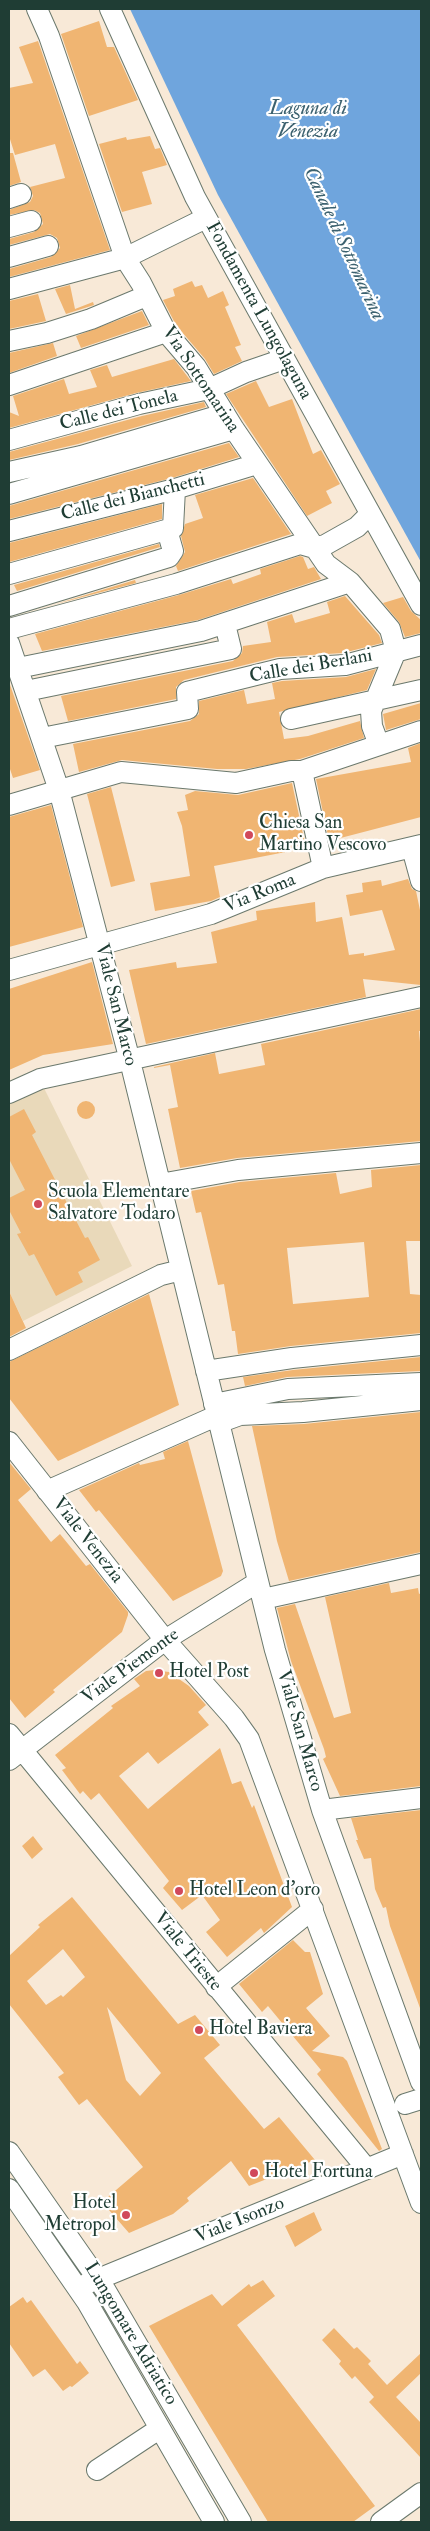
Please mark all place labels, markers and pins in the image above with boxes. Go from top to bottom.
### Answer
place label: Chiesa San Martino Vescovo [259,813,386,857]
marker: Chiesa San Martino Vescovo [243,829,255,841]
place label: Scuola Elementare Salvatore Todaro [48,1182,189,1226]
marker: Scuola Elementare Salvatore Todaro [32,1198,44,1210]
place label: Hotel Post [169,1662,249,1684]
marker: Hotel Post [153,1667,165,1679]
place label: Hotel Leon d'oro [189,1880,320,1902]
marker: Hotel Leon d'oro [173,1885,185,1897]
place label: Hotel Baviera [209,2019,312,2041]
marker: Hotel Baviera [193,2024,205,2036]
place label: Hotel Fortuna [264,2162,373,2184]
marker: Hotel Fortuna [248,2167,260,2179]
place label: Hotel Metropol [44,2193,116,2237]
marker: Hotel Metropol [120,2209,132,2221]

